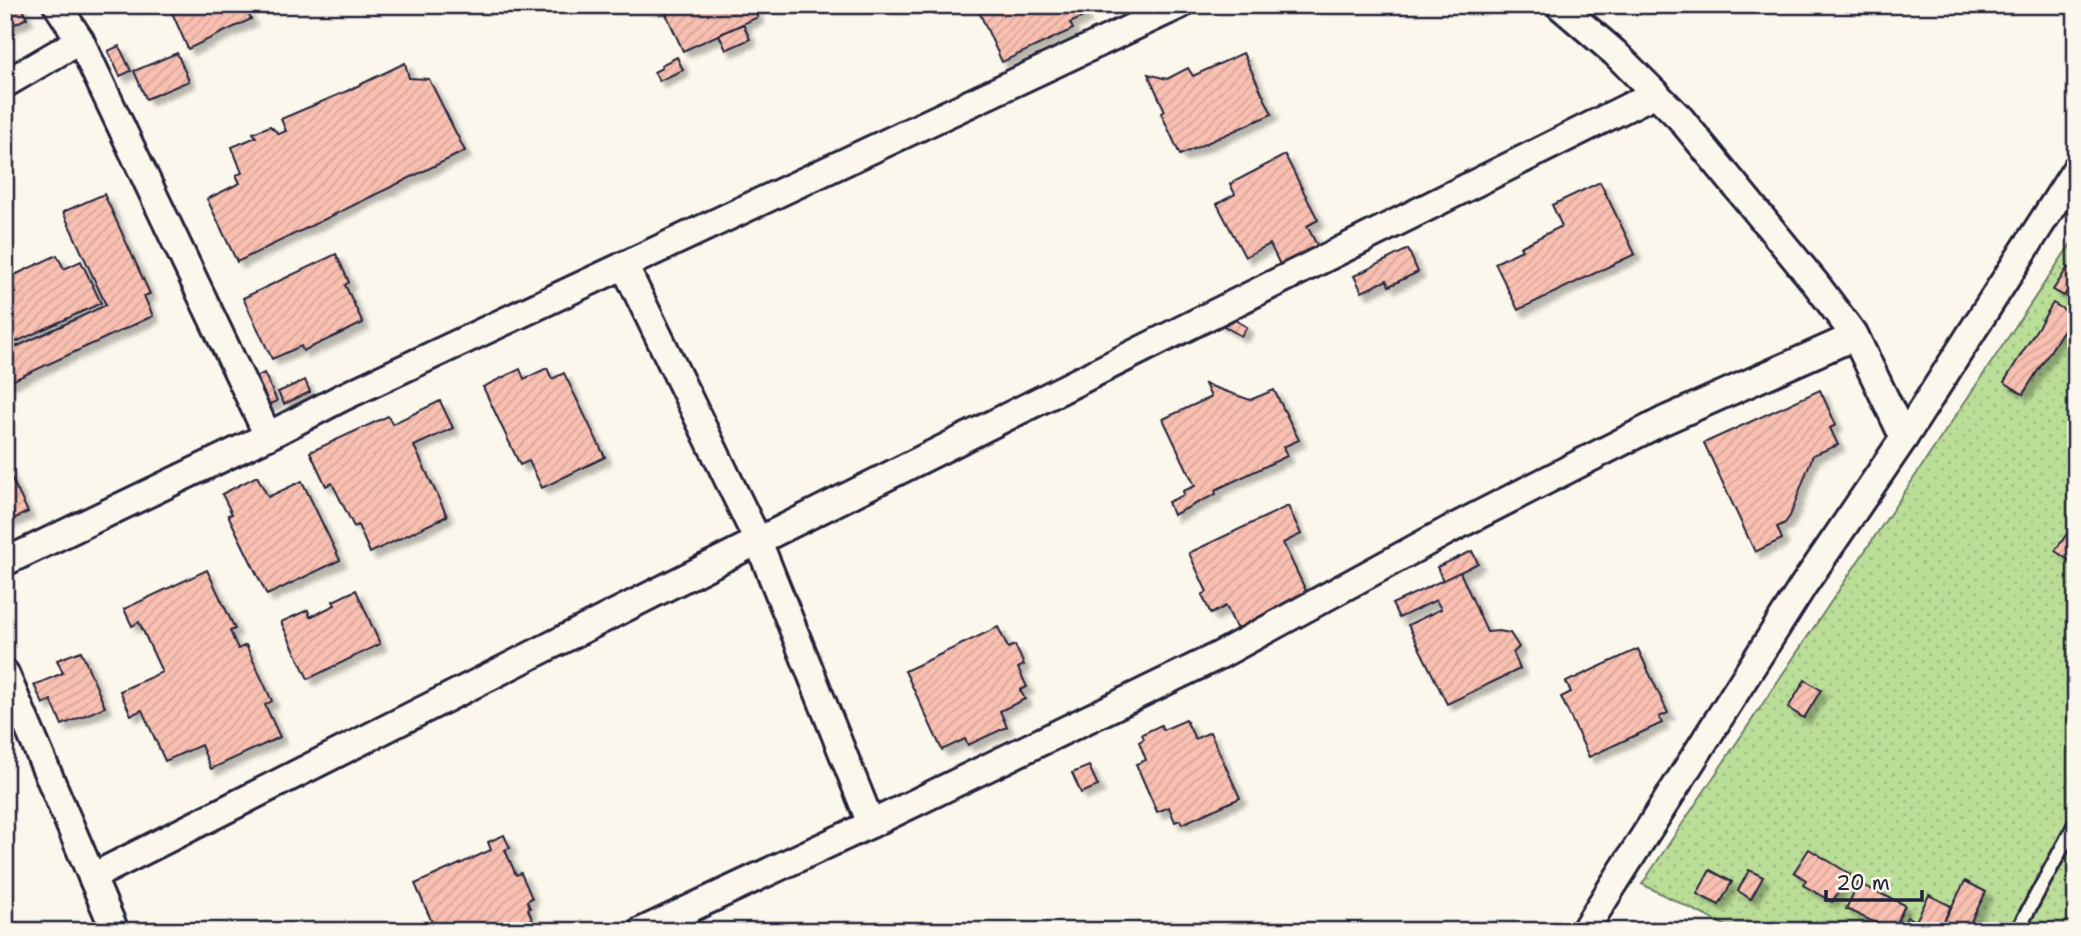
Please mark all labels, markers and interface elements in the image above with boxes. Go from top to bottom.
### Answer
scale bar [1826,859,1922,903]
text: 20 m [1836,869,1890,897]

